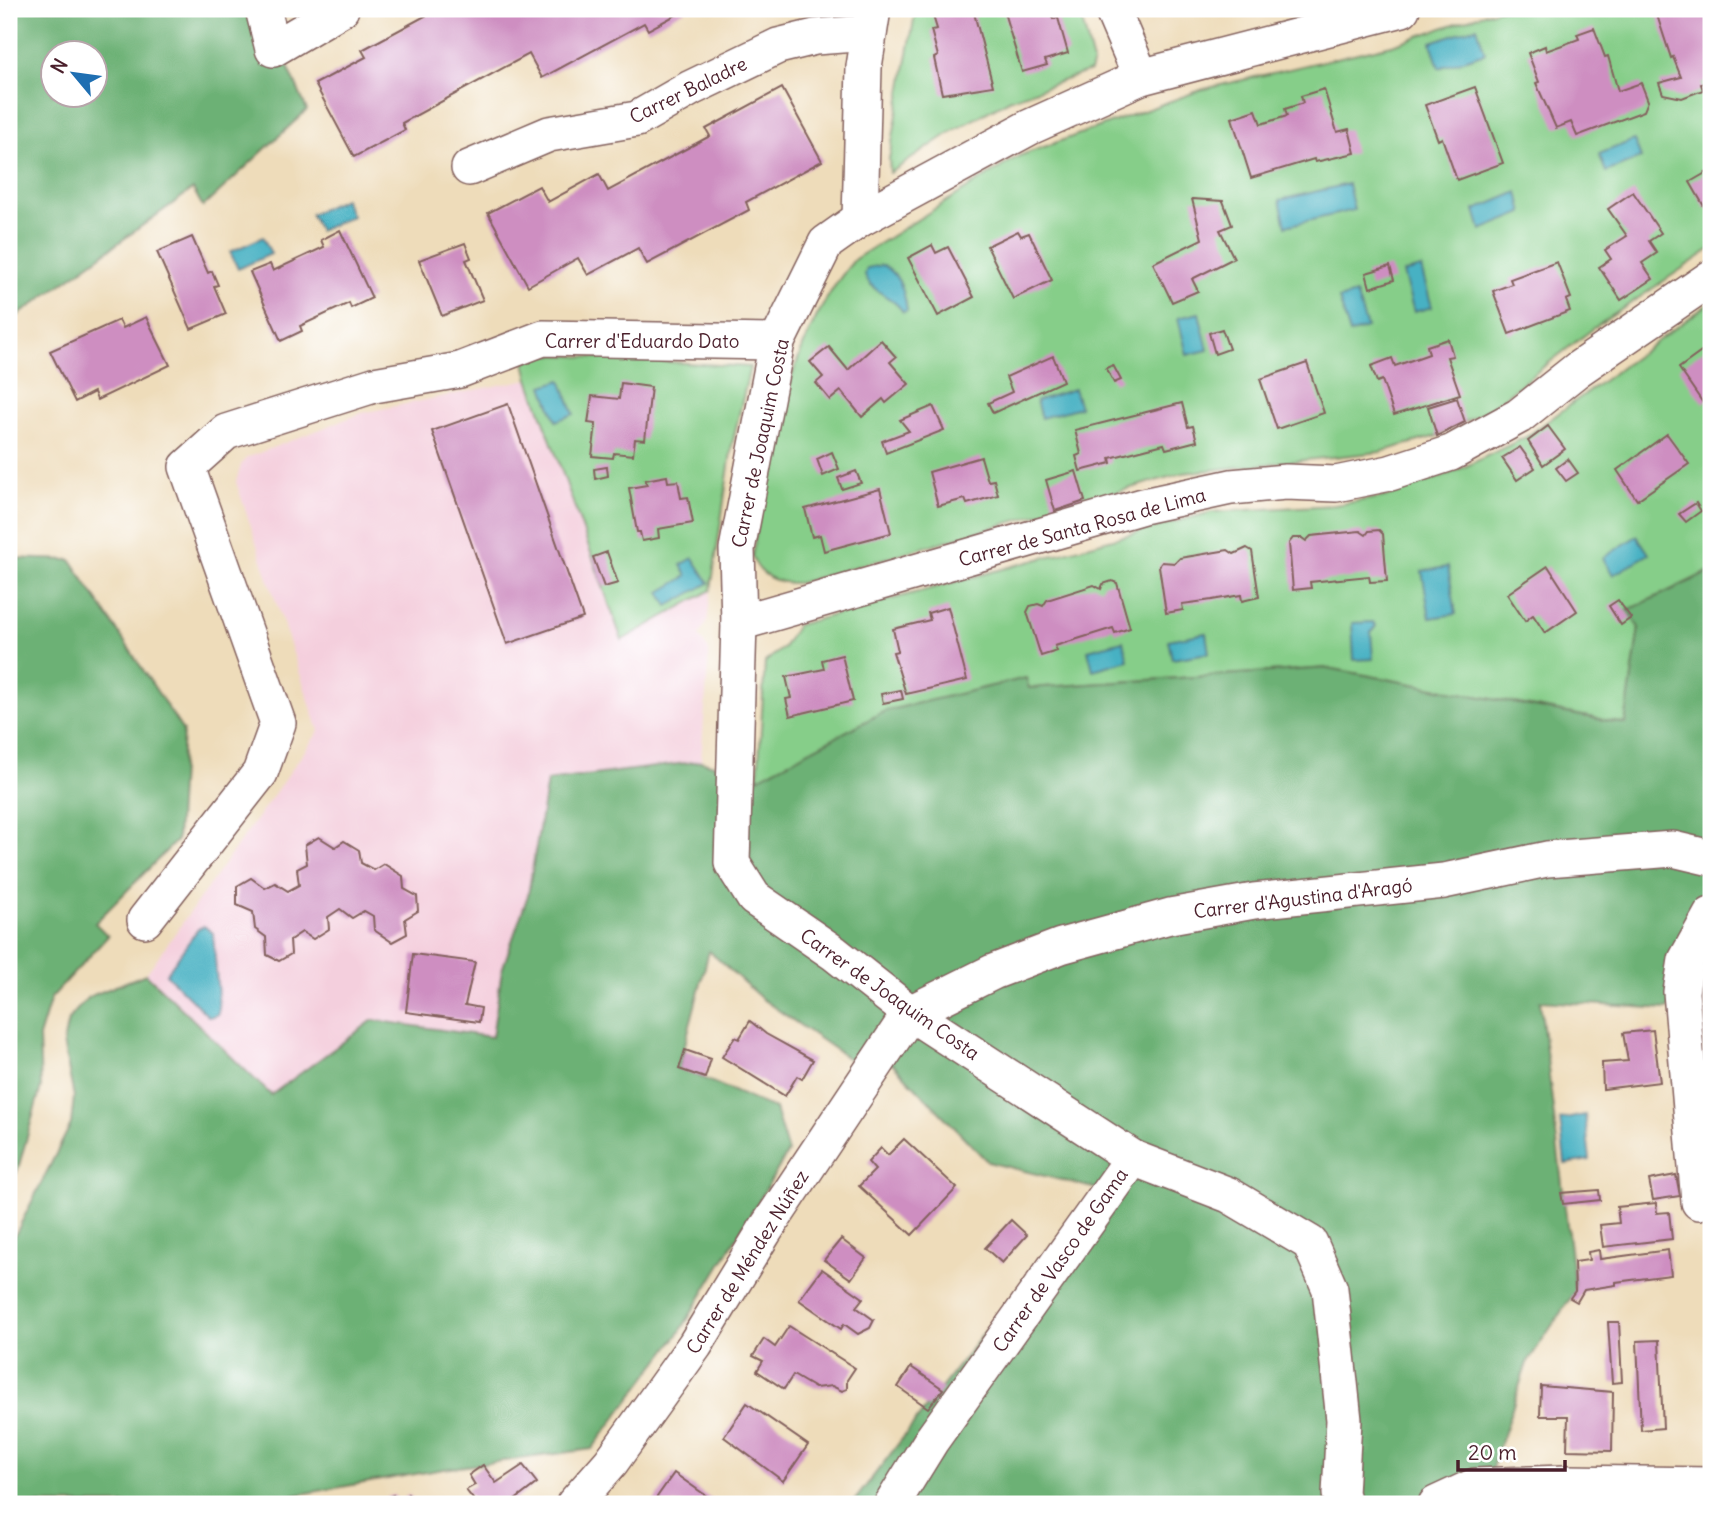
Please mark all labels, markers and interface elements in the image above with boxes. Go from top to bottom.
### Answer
north arrow [38,38,108,108]
street label: Carrer Baladre [625,51,751,129]
text: N [45,54,73,77]
street label: Carrer d'Eduardo Dato [545,329,739,353]
street label: Carrer de Joaquim Costa [726,336,794,550]
street label: Carrer de Santa Rosa de Lima [956,482,1208,572]
street label: Carrer d'Agustina d'Aragó [1192,873,1414,923]
street label: Carrer de Joaquim Costa [796,923,984,1065]
street label: Carrer de Vasco de Gama [987,1163,1133,1357]
street label: Carrer de Méndez Núñez [681,1166,813,1358]
scale bar [1458,1429,1564,1473]
text: 20 m [1468,1439,1517,1466]

